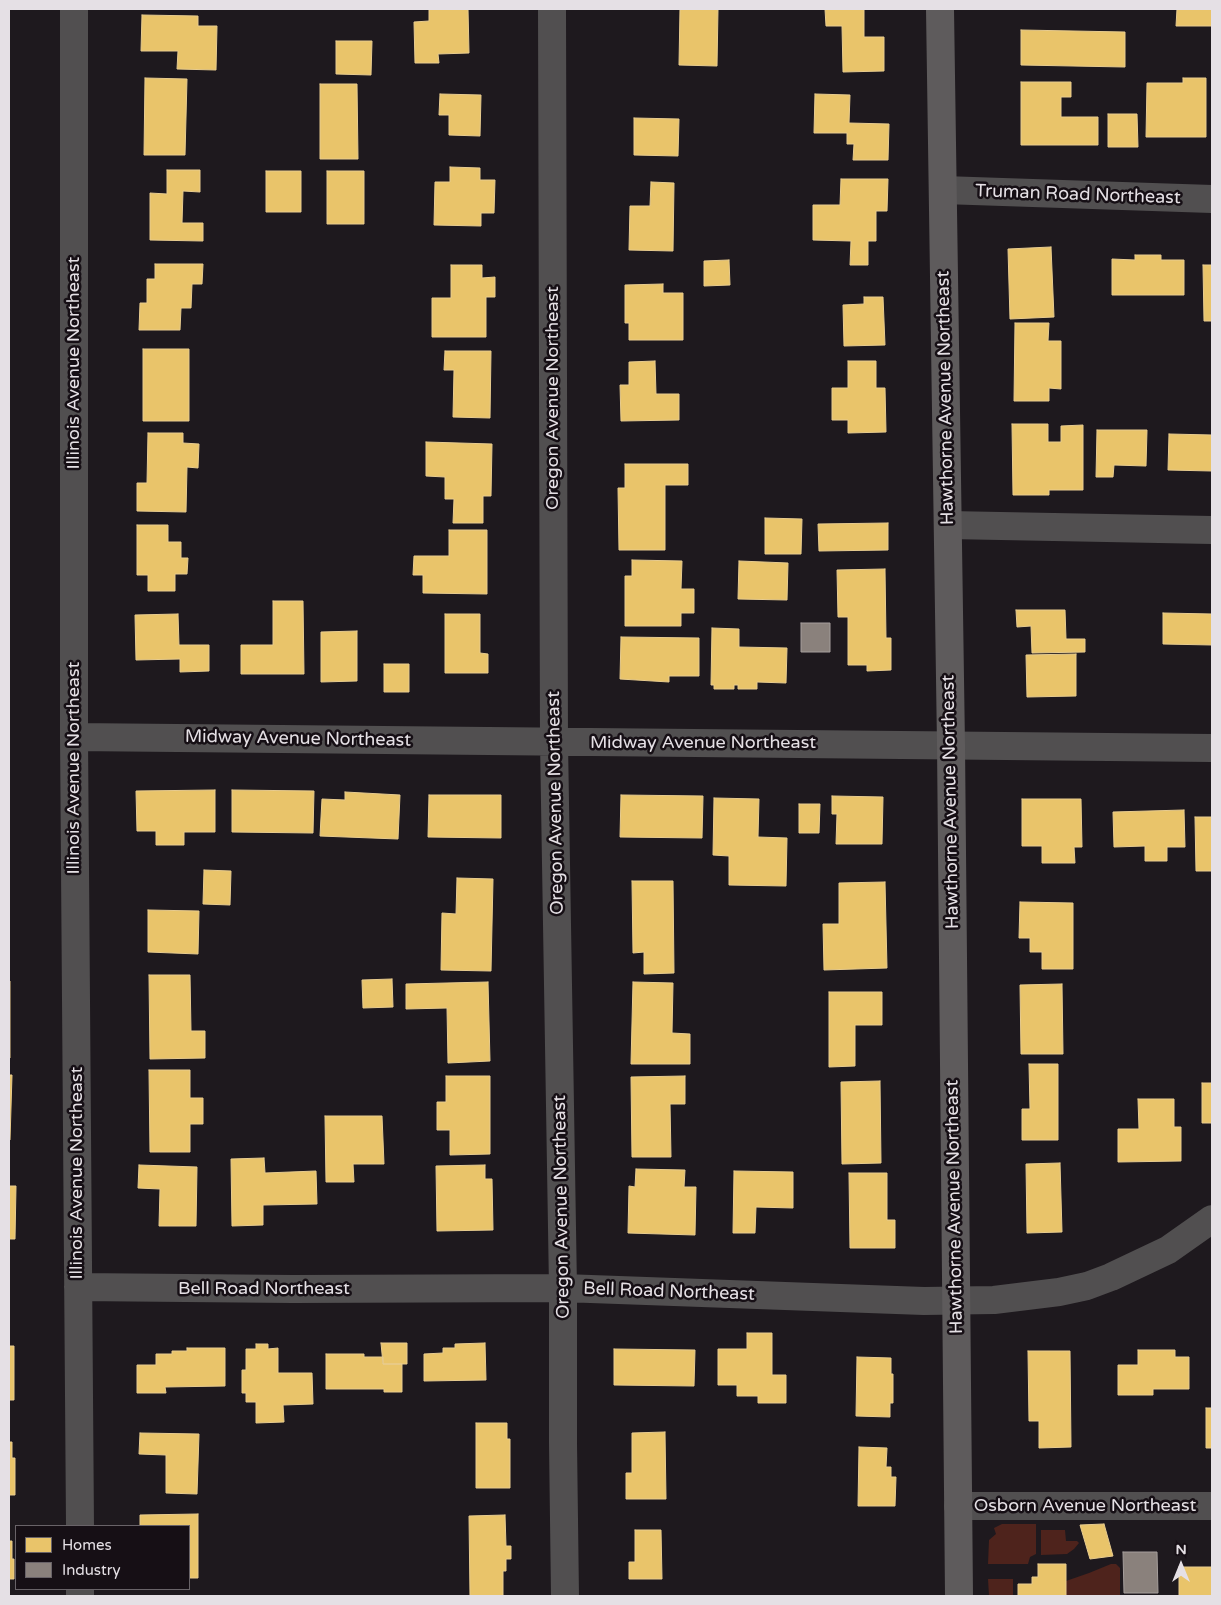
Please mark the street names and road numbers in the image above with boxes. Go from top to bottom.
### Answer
street label: Truman Road Northeast [975,181,1181,209]
street label: Illinois Avenue Northeast [63,257,85,469]
street label: Hawthorne Avenue Northeast [933,271,959,525]
street label: Oregon Avenue Northeast [542,286,564,510]
street label: Illinois Avenue Northeast [63,662,85,874]
street label: Hawthorne Avenue Northeast [938,675,964,929]
street label: Oregon Avenue Northeast [543,691,569,915]
street label: Midway Avenue Northeast [185,726,411,752]
street label: Midway Avenue Northeast [590,732,816,754]
street label: Illinois Avenue Northeast [66,1067,88,1279]
street label: Hawthorne Avenue Northeast [942,1080,968,1334]
street label: Oregon Avenue Northeast [549,1095,575,1319]
street label: Bell Road Northeast [178,1278,350,1300]
street label: Bell Road Northeast [583,1278,755,1306]
street label: Osborn Avenue Northeast [974,1495,1196,1517]

